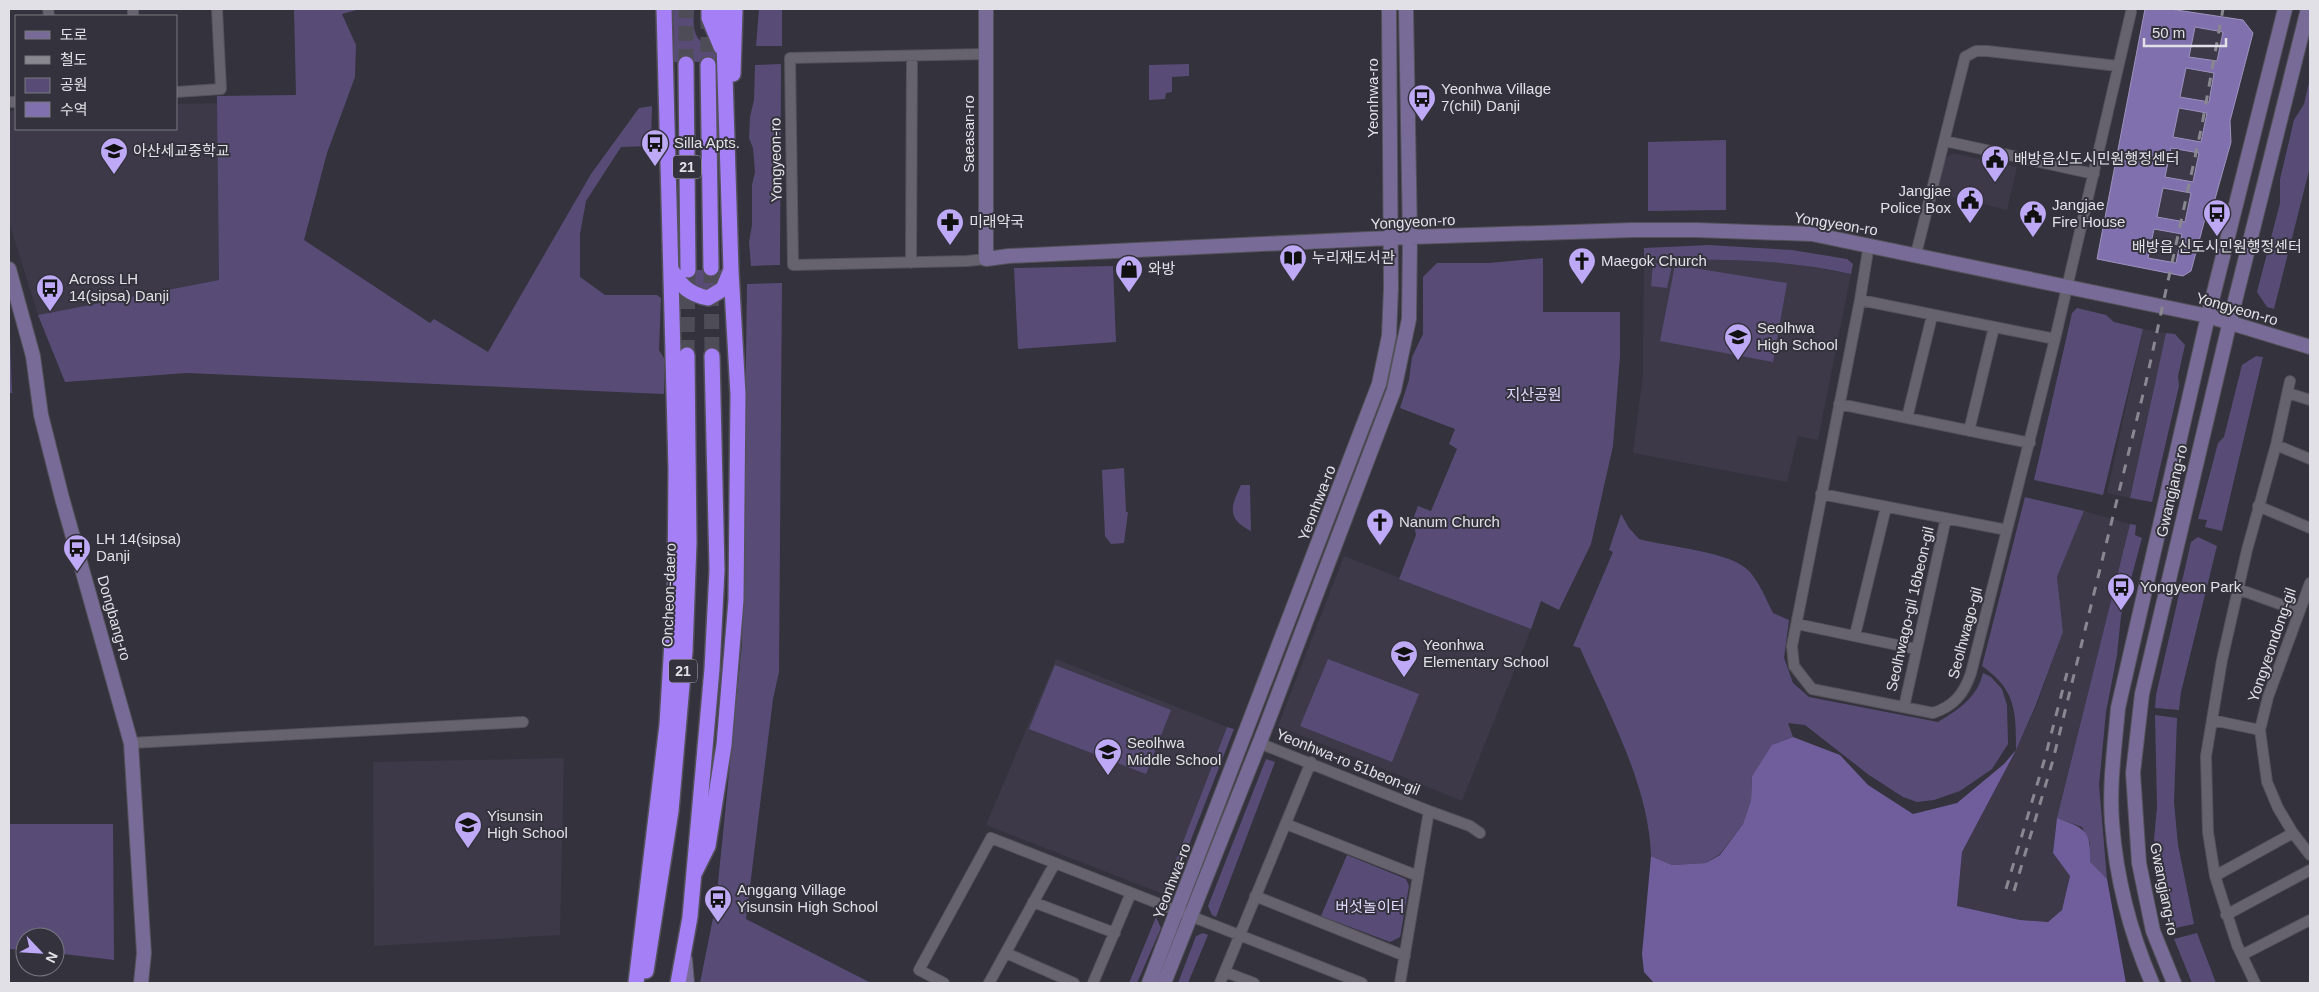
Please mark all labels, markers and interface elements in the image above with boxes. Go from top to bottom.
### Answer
legend [15,15,178,130]
scale bar [2144,15,2226,47]
text: 50 m [2152,24,2185,41]
text: 도로 [60,26,88,43]
text: 철도 [60,51,88,68]
street label: Yeonhwa-ro [1364,58,1381,138]
text: 공원 [60,76,88,93]
place label: Yeonhwa Village 7(chil) Danji [1441,80,1551,114]
bus stop icon: Yeonhwa Village 7(chil) Danji [1407,83,1437,122]
street label: Saeasan-ro [960,95,977,173]
text: 수역 [60,101,88,118]
street label: Yongyeon-ro [766,118,785,202]
bus stop icon: Silla Apts. [640,128,670,167]
place label: Silla Apts. [674,134,740,151]
school or university icon: 아산세교중학교 [99,136,129,175]
place label: 아산세교중학교 [133,142,230,159]
public building icon: 배방읍신도시민원행정센터 [1980,144,2010,183]
place label: 배방읍신도시민원행정센터 [2014,150,2180,167]
road number: 21 [673,156,701,178]
place label: Jangjae Police Box [1880,182,1951,216]
public building icon: Jangjae Police Box [1955,185,1985,224]
place label: Jangjae Fire House [2052,196,2125,230]
bus stop icon: 배방읍 신도시민원행정센터 [2202,198,2232,237]
public building icon: Jangjae Fire House [2018,199,2048,238]
pharmacy icon: 미래약국 [935,207,965,246]
street label: Yongyeon-ro [1793,209,1879,239]
street label: Yongyeon-ro [1370,211,1456,232]
place label: 미래약국 [969,213,1024,230]
place label: 배방읍 신도시민원행정센터 [2132,238,2302,255]
library icon: 누리재도서관 [1278,243,1308,282]
church icon: Maegok Church [1567,246,1597,285]
place label: 누리재도서관 [1312,249,1395,266]
place label: Maegok Church [1601,252,1707,269]
shop icon: 와방 [1114,254,1144,293]
place label: 와방 [1148,260,1176,277]
place label: Across LH 14(sipsa) Danji [69,270,169,304]
bus stop icon: Across LH 14(sipsa) Danji [35,273,65,312]
street label: Yongyeon-ro [2194,289,2280,328]
place label: Seolhwa High School [1757,319,1838,353]
school or university icon: Seolhwa High School [1723,322,1753,361]
park label: 지산공원 [1506,386,1562,403]
street label: Gwangjang-ro [2153,443,2190,539]
street label: Yeonhwa-ro [1294,463,1339,543]
church icon: Nanum Church [1365,507,1395,546]
place label: Nanum Church [1399,513,1500,530]
street label: Seolhwago-gil 16beon-gil [1882,525,1937,693]
place label: LH 14(sipsa) Danji [96,530,181,564]
bus stop icon: LH 14(sipsa) Danji [62,533,92,572]
street label: Oncheon-daero [658,543,679,647]
bus stop icon: Yongyeon Park [2106,572,2136,611]
street label: Dongbang-ro [94,573,135,662]
place label: Yongyeon Park [2140,578,2242,595]
street label: Seolhwago-gil [1944,585,1985,681]
street label: Yongyeondong-gil [2244,586,2299,704]
place label: Yeonhwa Elementary School [1423,636,1549,670]
school or university icon: Yeonhwa Elementary School [1389,639,1419,678]
road number: 21 [669,659,697,682]
street label: Yeonhwa-ro 51beon-gil [1274,725,1423,798]
place label: Seolhwa Middle School [1127,734,1221,768]
school or university icon: Seolhwa Middle School [1093,737,1123,776]
place label: Yisunsin High School [487,807,568,841]
school or university icon: Yisunsin High School [453,810,483,849]
street label: Yeonhwa-ro [1149,841,1194,921]
street label: Gwangjang-ro [2147,841,2182,937]
place label: Anggang Village Yisunsin High School [737,881,878,915]
bus stop icon: Anggang Village Yisunsin High School [703,884,733,923]
park label: 버섯놀이터 [1335,898,1405,915]
north arrow [15,927,65,977]
text: N [42,950,61,965]

